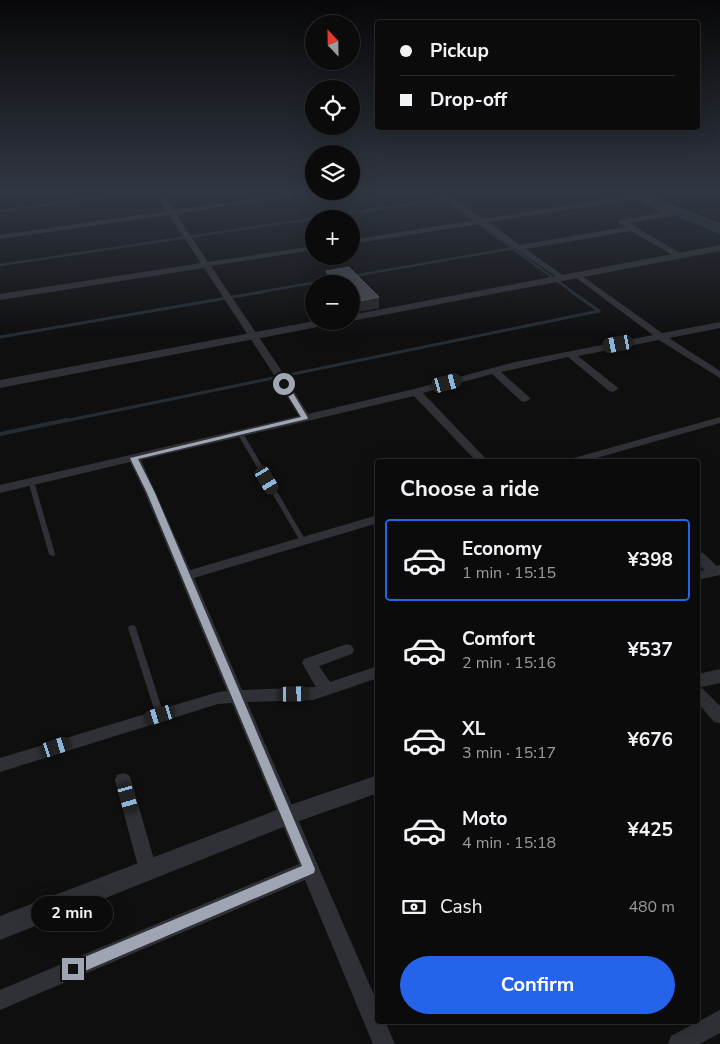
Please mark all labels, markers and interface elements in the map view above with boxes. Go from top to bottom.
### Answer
north arrow [305,15,360,70]
map controls [305,15,360,330]
text: Pickup [430,38,489,64]
button: locate [305,80,360,135]
text: Drop-off [430,87,507,113]
button: layers [305,145,360,200]
button: + [305,210,360,265]
button: − [305,275,360,330]
car [601,334,634,354]
car [430,372,463,394]
route start [273,373,295,395]
car [252,463,281,497]
text: Choose a ride [400,474,539,504]
text: Economy [462,536,542,562]
icon: car [402,538,447,583]
text: ¥398 [627,547,673,573]
text: 1 min · 15:15 [462,562,556,584]
text: Comfort [462,626,535,652]
icon: car [402,628,447,673]
text: ¥537 [627,637,673,663]
text: 2 min · 15:16 [462,652,556,674]
car [278,686,309,702]
car [143,703,176,727]
text: XL [462,716,485,742]
icon: car [402,718,447,763]
text: ¥676 [627,727,673,753]
car [39,735,72,759]
text: 3 min · 15:17 [462,742,556,764]
car [116,782,139,814]
text: Moto [462,806,508,832]
icon: car [402,808,447,853]
text: ¥425 [627,817,673,843]
text: 4 min · 15:18 [462,832,556,854]
icon: cash [400,893,428,921]
text: Cash [440,894,482,920]
callout: 2 min [32,896,114,932]
text: 480 m [628,896,675,918]
text: 2 min [51,902,93,924]
button: Confirm [400,956,675,1014]
route end [62,958,84,980]

